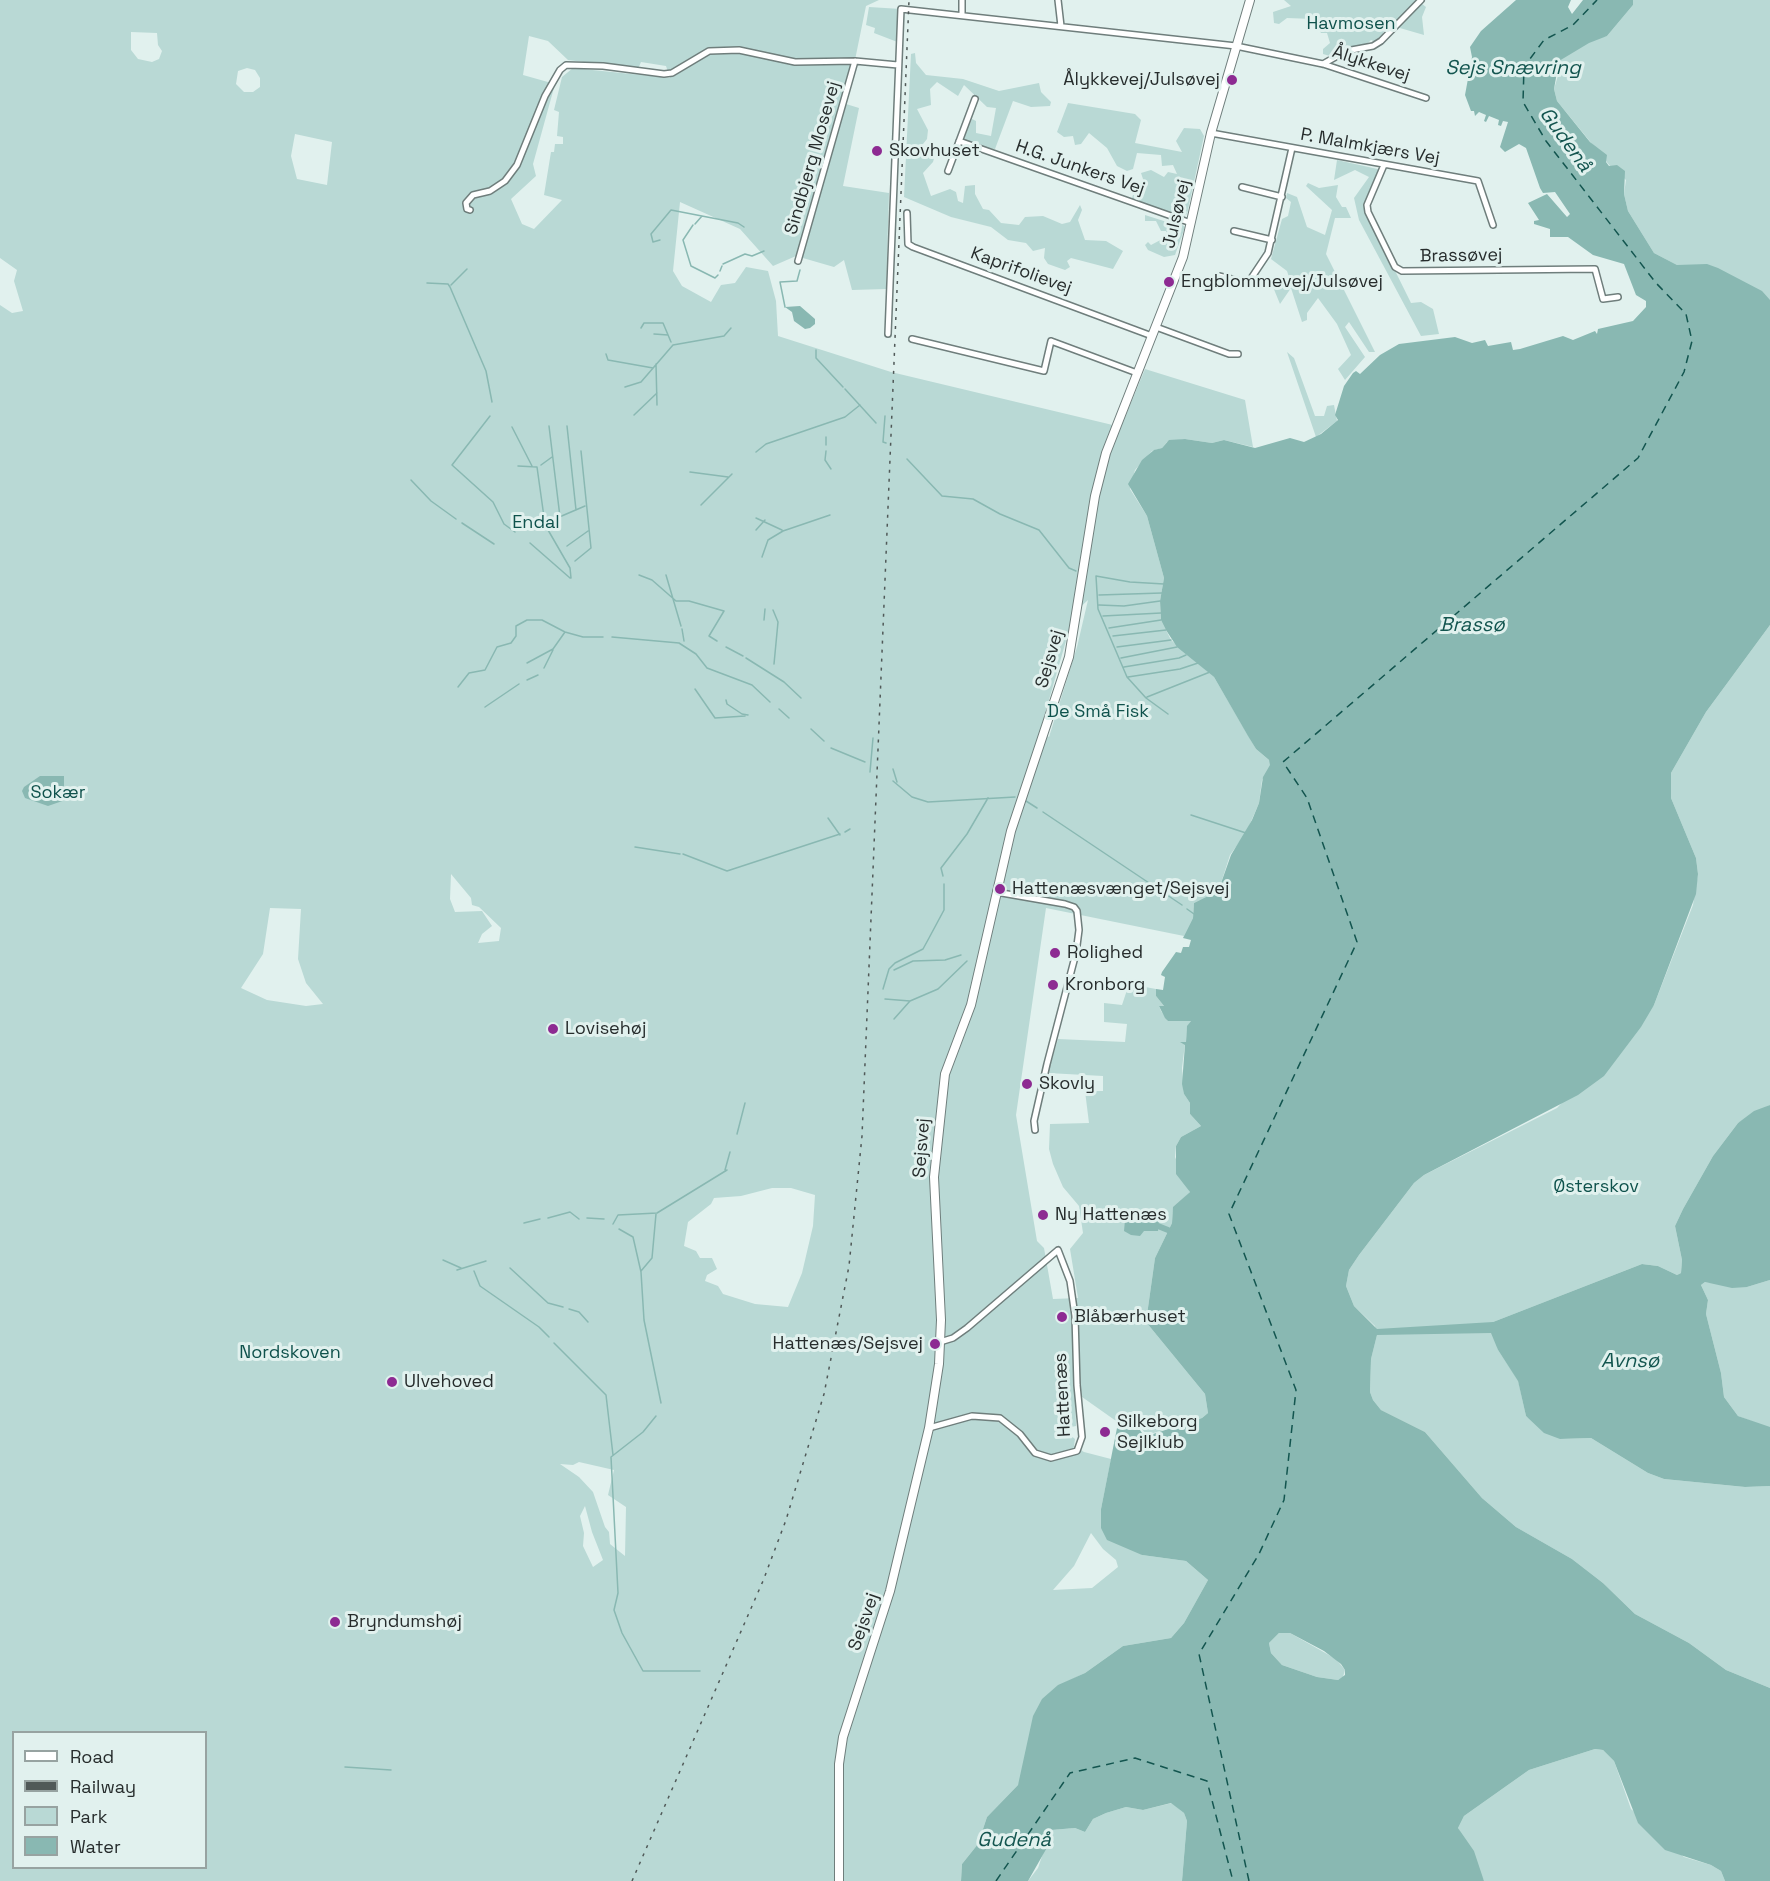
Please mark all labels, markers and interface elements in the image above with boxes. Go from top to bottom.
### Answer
park label: Havmosen [1306,13,1396,35]
street label: Ålykkevej [1329,41,1413,87]
water label: Sejs Snævring [1445,57,1581,81]
place label: Ålykkevej/Julsøvej [1063,69,1220,91]
marker: Ålykkevej/Julsøvej [1225,73,1239,87]
street label: Sindbjerg Mosevej [781,79,845,237]
water label: Gudenå [1534,103,1596,177]
street label: P. Malmkjærs Vej [1299,124,1441,170]
street label: H.G. Junkers Vej [1012,136,1148,200]
place label: Skovhuset [889,140,980,162]
marker: Skovhuset [870,144,884,158]
street label: Julsøvej [1159,177,1195,251]
street label: Kaprifolievej [967,243,1075,299]
street label: Brassøvej [1419,244,1503,268]
place label: Engblommevej/Julsøvej [1181,271,1383,293]
marker: Engblommevej/Julsøvej [1162,275,1176,289]
park label: Endal [512,512,560,534]
water label: Brassø [1439,614,1505,638]
street label: Sejsvej [1031,627,1069,691]
park label: De Små Fisk [1047,701,1149,723]
park label: Sokær [30,782,86,804]
place label: Hattenæsvænget/Sejsvej [1012,878,1229,900]
marker: Hattenæsvænget/Sejsvej [993,882,1007,896]
place label: Rolighed [1067,942,1143,964]
marker: Rolighed [1048,946,1062,960]
place label: Kronborg [1065,974,1145,996]
marker: Kronborg [1046,978,1060,992]
place label: Lovisehøj [565,1018,646,1040]
marker: Lovisehøj [546,1022,560,1036]
place label: Skovly [1039,1073,1095,1095]
marker: Skovly [1020,1077,1034,1091]
street label: Sejsvej [909,1117,935,1179]
park label: Østerskov [1553,1176,1639,1198]
place label: Ny Hattenæs [1055,1204,1167,1226]
marker: Ny Hattenæs [1036,1208,1050,1222]
place label: Blåbærhuset [1074,1306,1186,1328]
marker: Blåbærhuset [1055,1310,1069,1324]
place label: Hattenæs/Sejsvej [773,1333,923,1355]
marker: Hattenæs/Sejsvej [928,1337,942,1351]
park label: Nordskoven [239,1342,341,1364]
water label: Avnsø [1601,1350,1659,1374]
street label: Hattenæs [1050,1352,1076,1438]
place label: Ulvehoved [404,1371,494,1393]
marker: Ulvehoved [385,1375,399,1389]
place label: Silkeborg Sejlklub [1117,1411,1197,1454]
marker: Silkeborg Sejlklub [1098,1425,1112,1439]
street label: Sejsvej [844,1590,884,1654]
place label: Bryndumshøj [347,1611,462,1633]
marker: Bryndumshøj [328,1615,342,1629]
legend [12,1731,207,1869]
text: Road [70,1745,114,1768]
text: Railway [70,1775,136,1798]
text: Park [70,1805,107,1828]
water label: Gudenå [977,1829,1051,1853]
text: Water [70,1835,121,1858]

